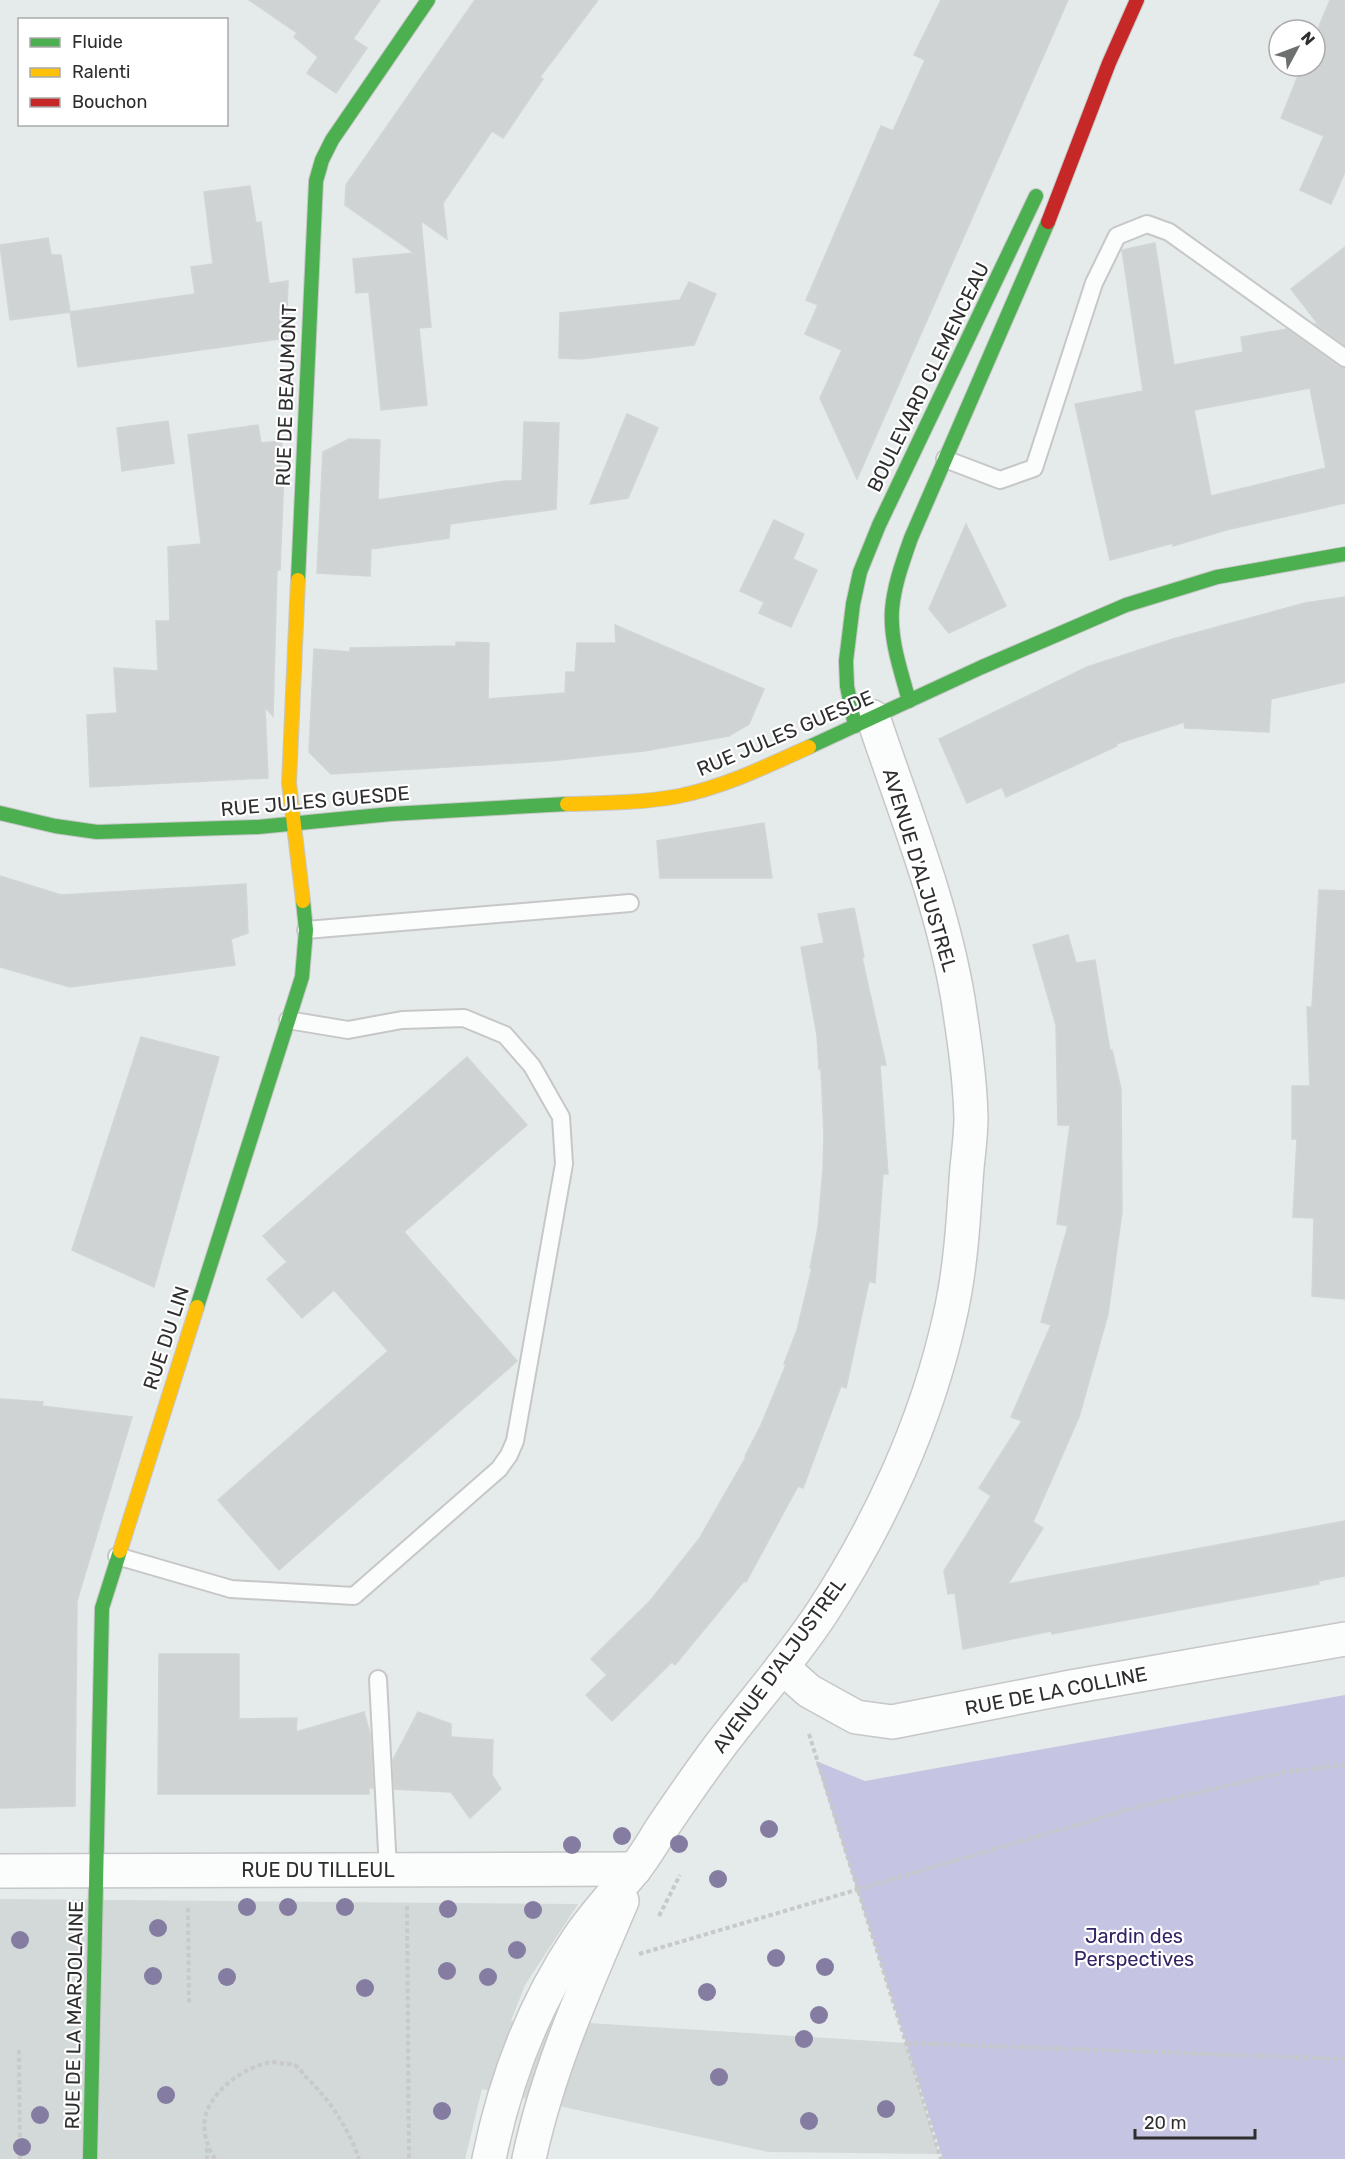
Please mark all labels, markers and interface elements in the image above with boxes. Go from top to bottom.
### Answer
legend [18,18,228,126]
north arrow [1267,18,1327,78]
text: N [1297,28,1319,49]
text: Fluide [72,31,123,53]
text: Ralenti [72,61,130,83]
text: Bouchon [72,91,147,113]
street label: BOULEVARD CLEMENCEAU [862,258,994,496]
street label: RUE DE BEAUMONT [271,303,301,487]
street label: RUE JULES GUESDE [693,685,877,781]
street label: AVENUE D'ALJUSTREL [878,766,962,974]
street label: RUE JULES GUESDE [219,781,411,821]
street label: RUE DU LIN [138,1283,194,1393]
street label: AVENUE D'ALJUSTREL [707,1573,851,1757]
street label: RUE DE LA COLLINE [963,1662,1149,1720]
street label: RUE DU TILLEUL [241,1858,395,1882]
street label: RUE DE LA MARJOLAINE [60,1900,88,2130]
park label: Jardin des Perspectives [1074,1924,1194,1971]
scale bar [1135,2102,1255,2140]
text: 20 m [1144,2112,1186,2134]

